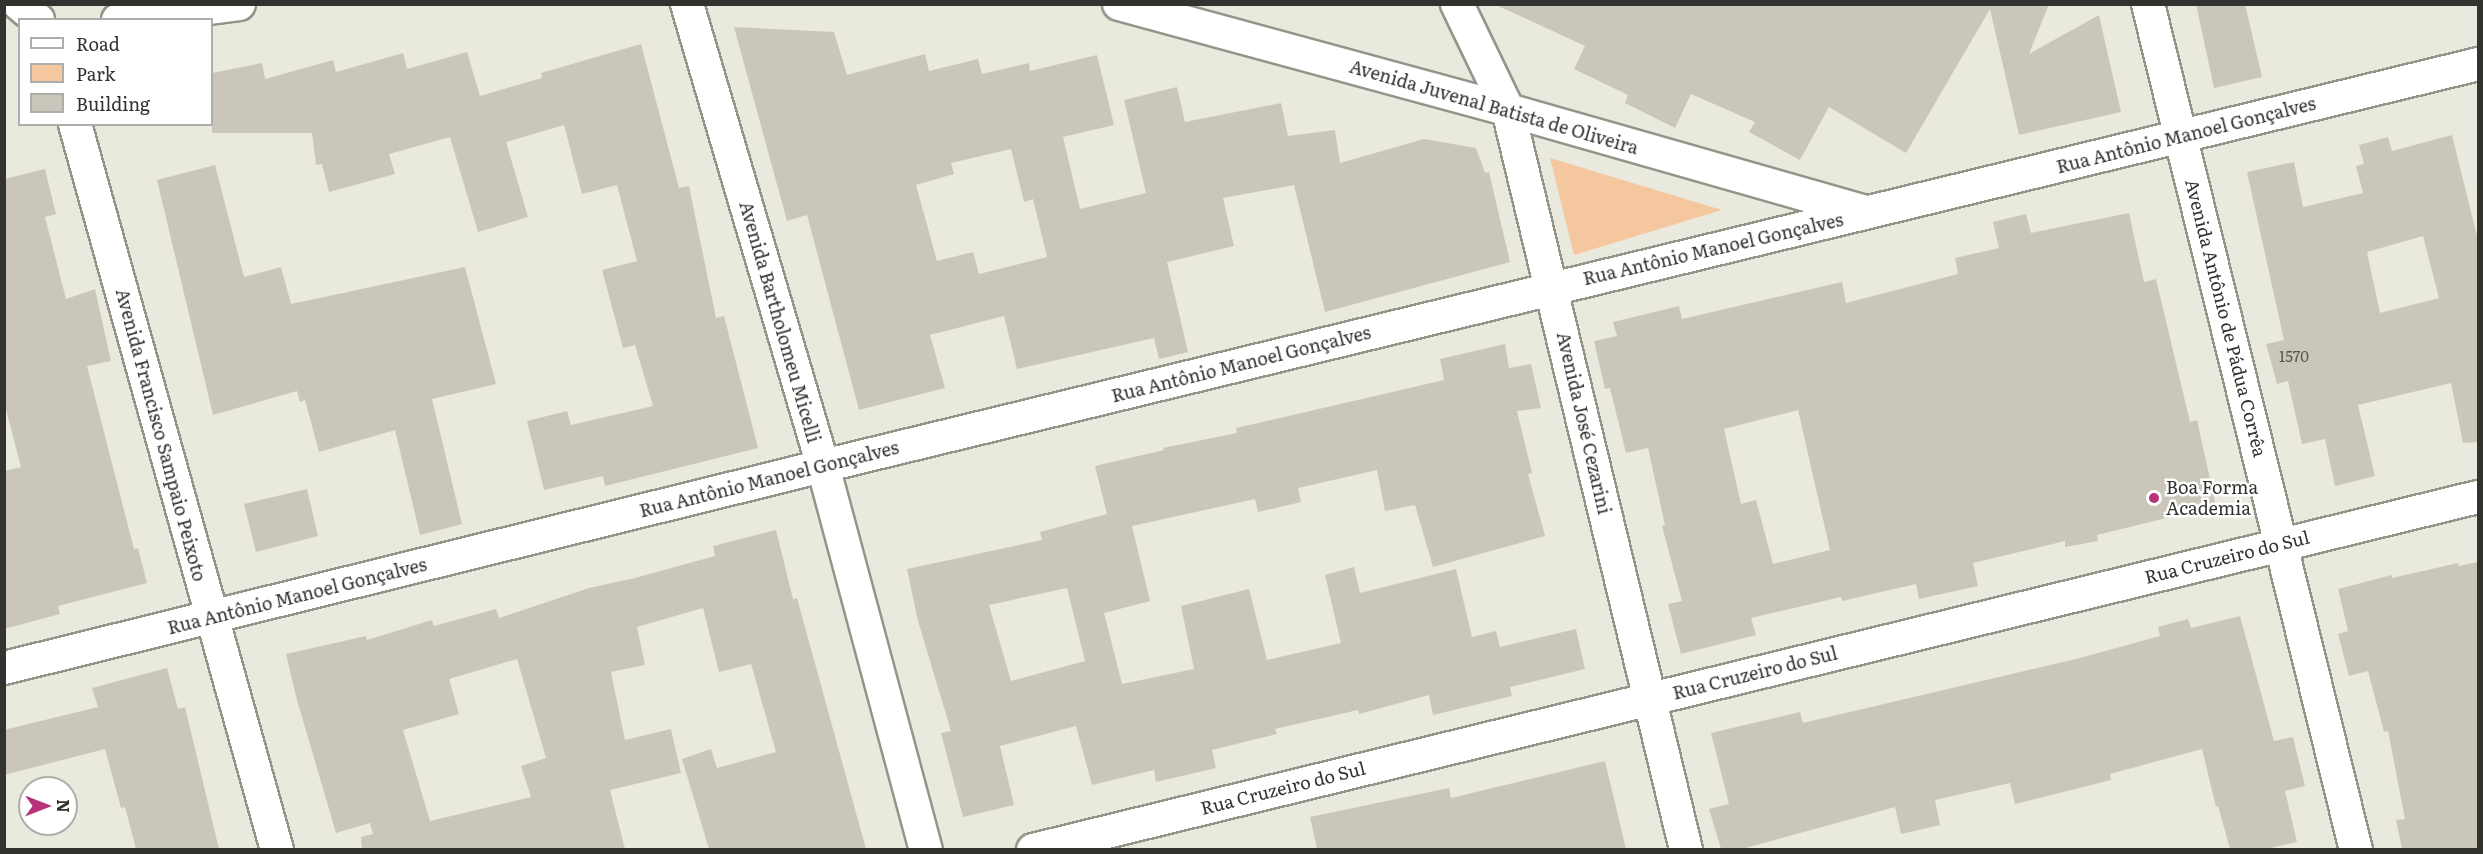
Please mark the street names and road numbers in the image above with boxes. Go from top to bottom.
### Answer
street label: Avenida Juvenal Batista de Oliveira [1347,55,1641,159]
street label: Rua Antônio Manoel Gonçalves [2054,92,2318,178]
street label: Avenida Antônio de Pádua Corrêa [2181,177,2271,459]
street label: Avenida Bartholomeu Micelli [735,199,825,445]
street label: Rua Antônio Manoel Gonçalves [1581,209,1845,289]
street label: Avenida Francisco Sampaio Peixoto [111,286,211,584]
street label: Rua Antônio Manoel Gonçalves [1109,321,1373,407]
street label: Avenida José Cezarini [1553,330,1615,516]
street label: Rua Antônio Manoel Gonçalves [637,436,901,522]
street label: Rua Cruzeiro do Sul [2142,526,2312,588]
street label: Rua Antônio Manoel Gonçalves [165,553,429,639]
street label: Rua Cruzeiro do Sul [1670,642,1840,704]
street label: Rua Cruzeiro do Sul [1198,757,1368,819]

